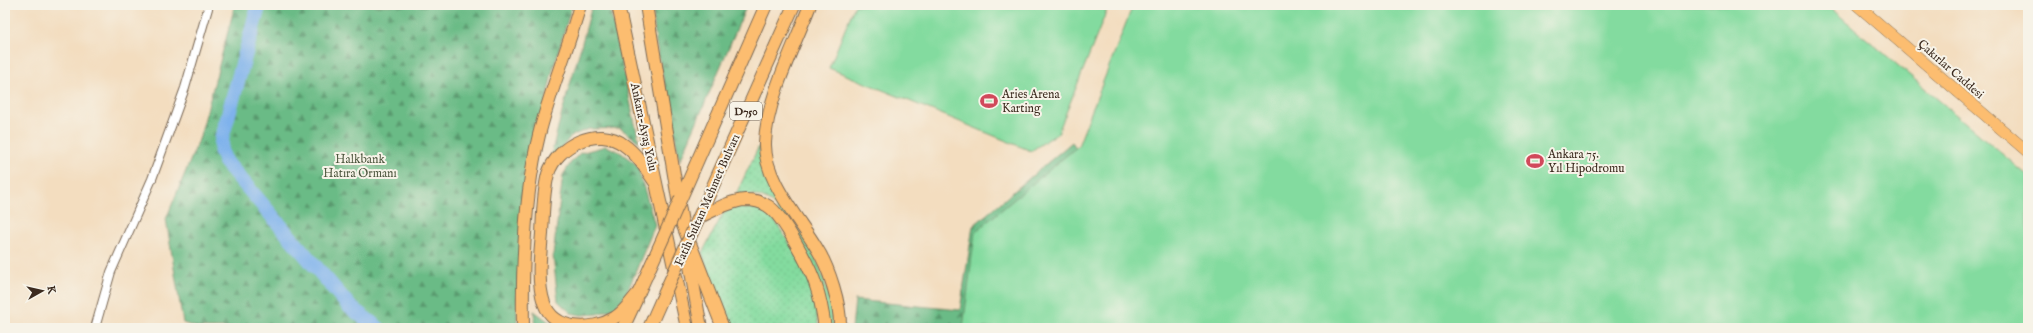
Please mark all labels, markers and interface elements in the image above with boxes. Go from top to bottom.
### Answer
street label: Çakırlar Caddesi [1915,37,1987,102]
street label: Ankara-Ayaş Yolu [627,80,660,173]
place label: Aries Arena Karting [1001,87,1060,116]
sports icon: Aries Arena Karting [979,91,999,111]
road number: D750 [730,102,762,120]
street label: Fatih Sultan Mehmet Bulvarı [672,132,743,269]
place label: Ankara 75. Yıl Hipodromu [1547,147,1624,177]
sports icon: Ankara 75. Yıl Hipodromu [1525,151,1545,171]
park label: Halkbank Hatıra Ormanı [323,152,397,181]
north arrow [22,271,62,311]
text: K [43,285,59,296]

